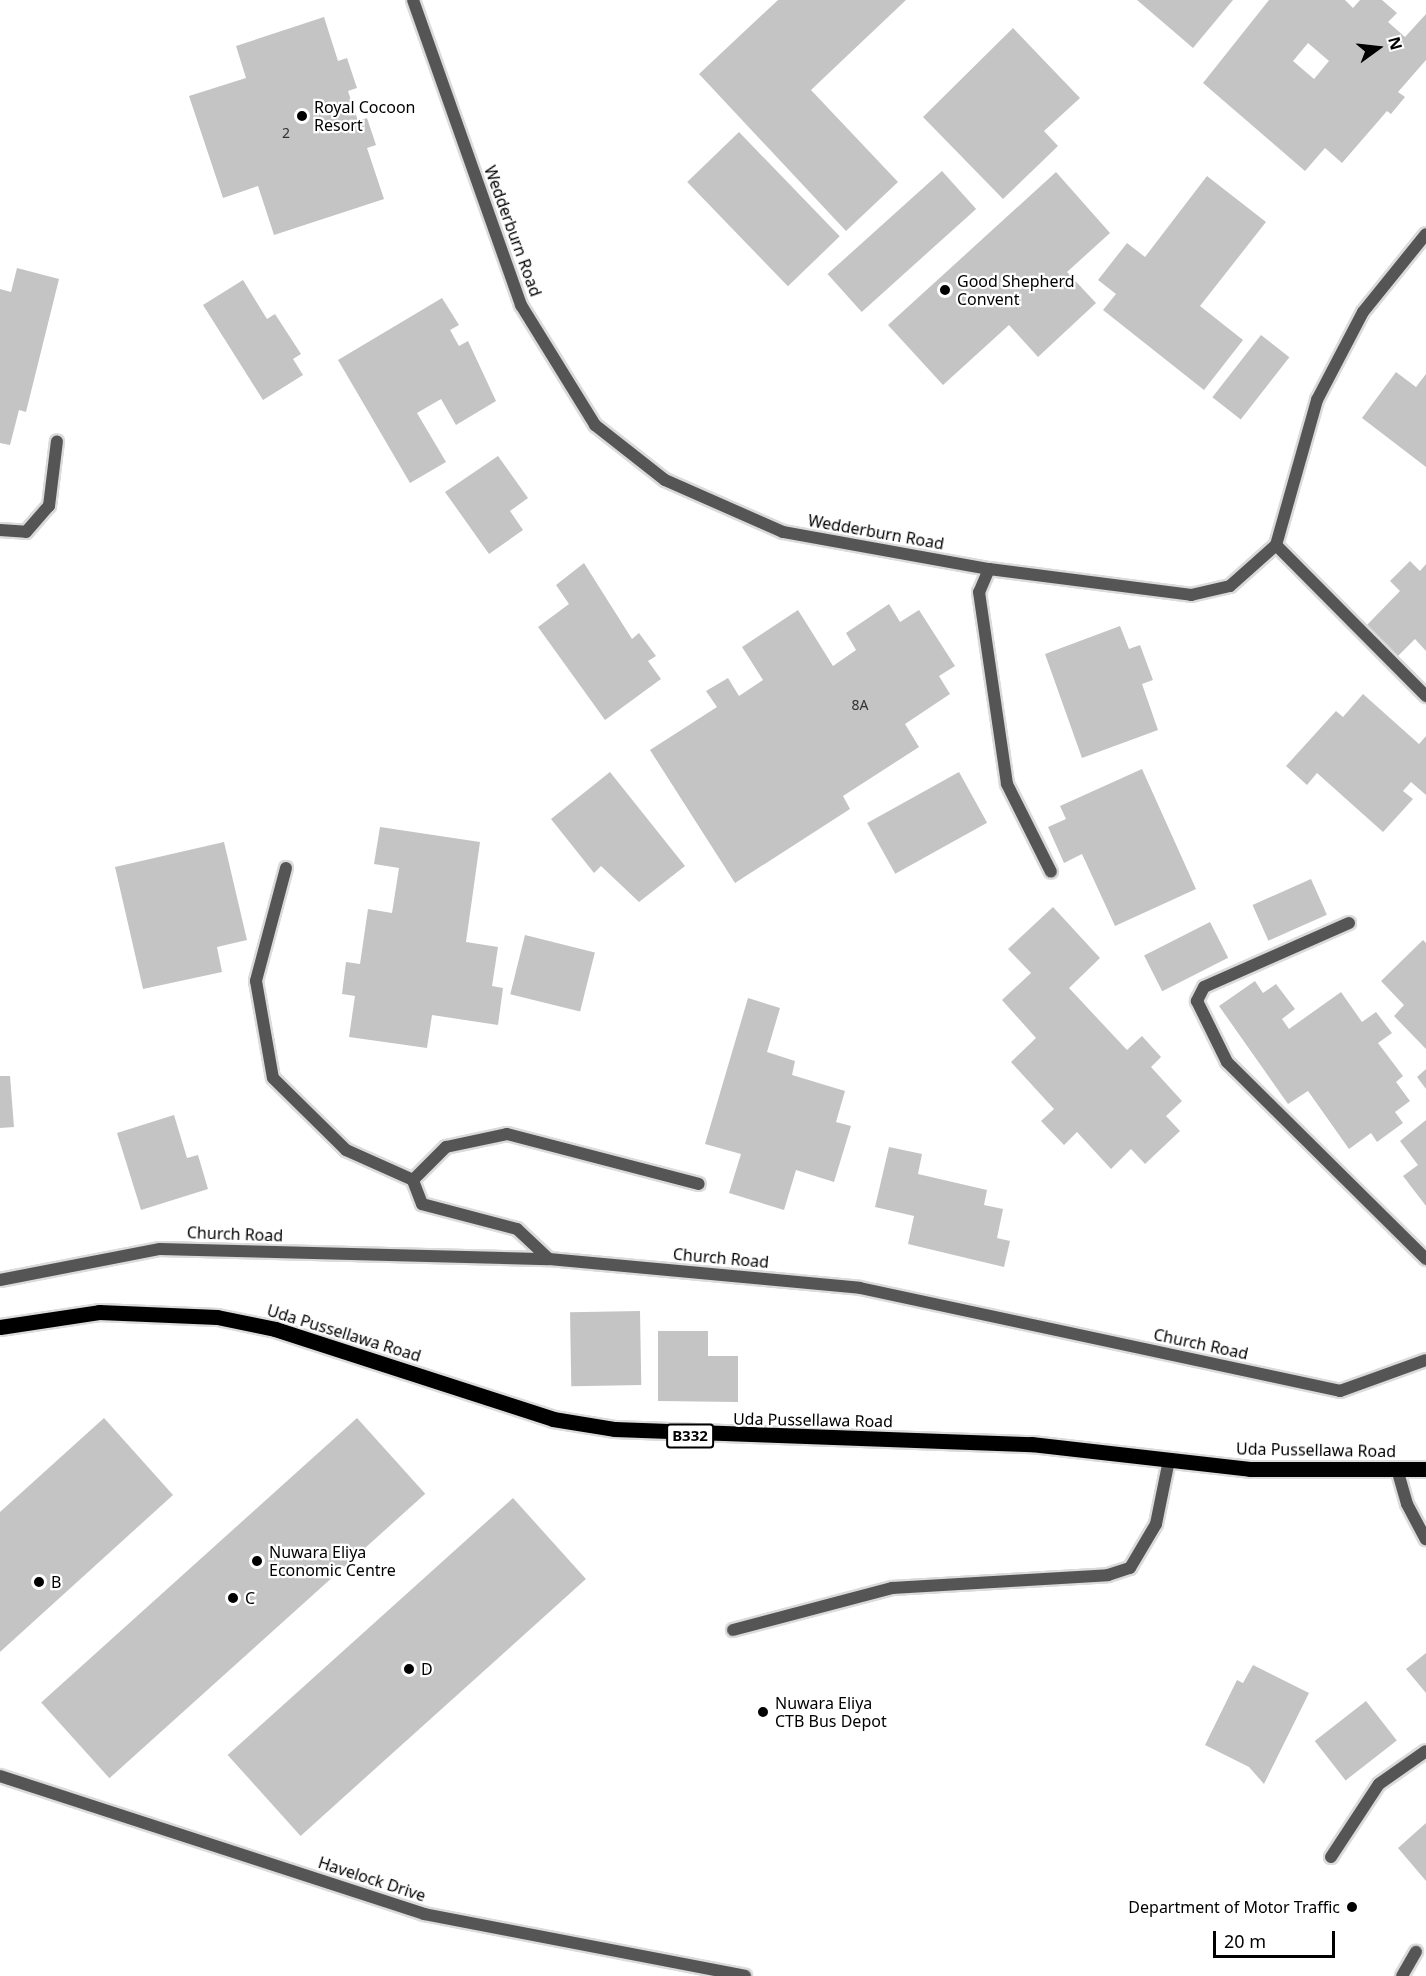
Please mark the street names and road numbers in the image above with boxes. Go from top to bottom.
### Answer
street label: Wedderburn Road [480,163,546,299]
street label: Wedderburn Road [807,511,945,553]
street label: Church Road [187,1223,283,1245]
street label: Church Road [672,1244,770,1272]
street label: Uda Pussellawa Road [265,1300,423,1366]
street label: Church Road [1152,1325,1250,1363]
street label: Uda Pussellawa Road [733,1409,893,1431]
road number: B332 [666,1424,714,1448]
street label: Uda Pussellawa Road [1236,1439,1396,1461]
street label: Havelock Drive [316,1853,428,1905]

